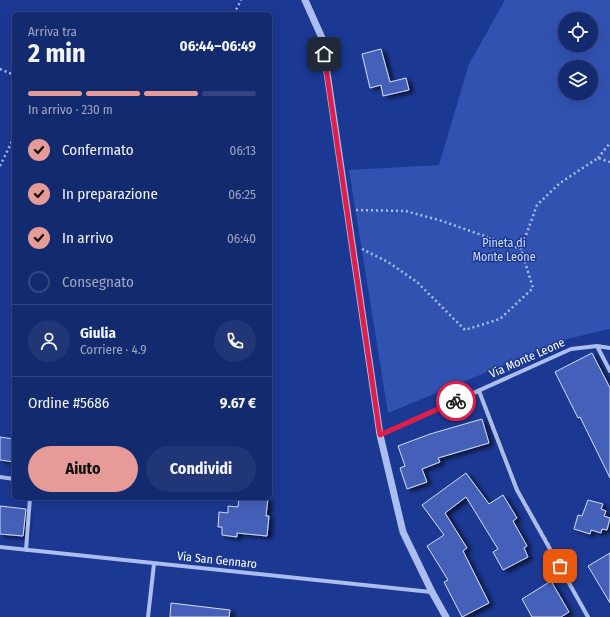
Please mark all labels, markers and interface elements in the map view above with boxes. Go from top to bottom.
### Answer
map controls [558,12,598,100]
button: locate [558,12,598,52]
text: Arriva tra [28,24,77,39]
text: 06:44–06:49 [179,37,256,55]
pin [307,37,341,71]
text: 2 min [28,38,86,69]
icon: home [313,43,335,65]
button: layers [558,60,598,100]
text: In arrivo · 230 m [28,102,113,117]
icon: check [28,139,50,161]
text: Confermato [62,141,134,159]
text: 06:13 [230,143,256,158]
icon: check [28,183,50,205]
text: In preparazione [62,185,158,203]
text: 06:25 [228,187,256,202]
icon: check [28,227,50,249]
text: In arrivo [62,229,113,247]
text: 06:40 [227,231,256,246]
park label: Pineta di Monte Leone [472,236,536,264]
text: Consegnato [62,273,134,291]
button: person [28,320,70,362]
button: phone [214,320,256,362]
text: Giulia [80,324,116,342]
street label: Via Monte Leone [487,335,567,381]
text: Corriere · 4.9 [80,342,146,357]
courier [436,381,476,421]
icon: bike [445,390,467,412]
text: Ordine #5686 [28,394,109,412]
text: 9.67 € [220,394,256,412]
button: Aiuto [28,446,138,492]
button: Condividi [146,446,256,492]
street label: Via San Gennaro [176,549,258,571]
pin [543,549,577,583]
icon: bag [549,555,571,577]

